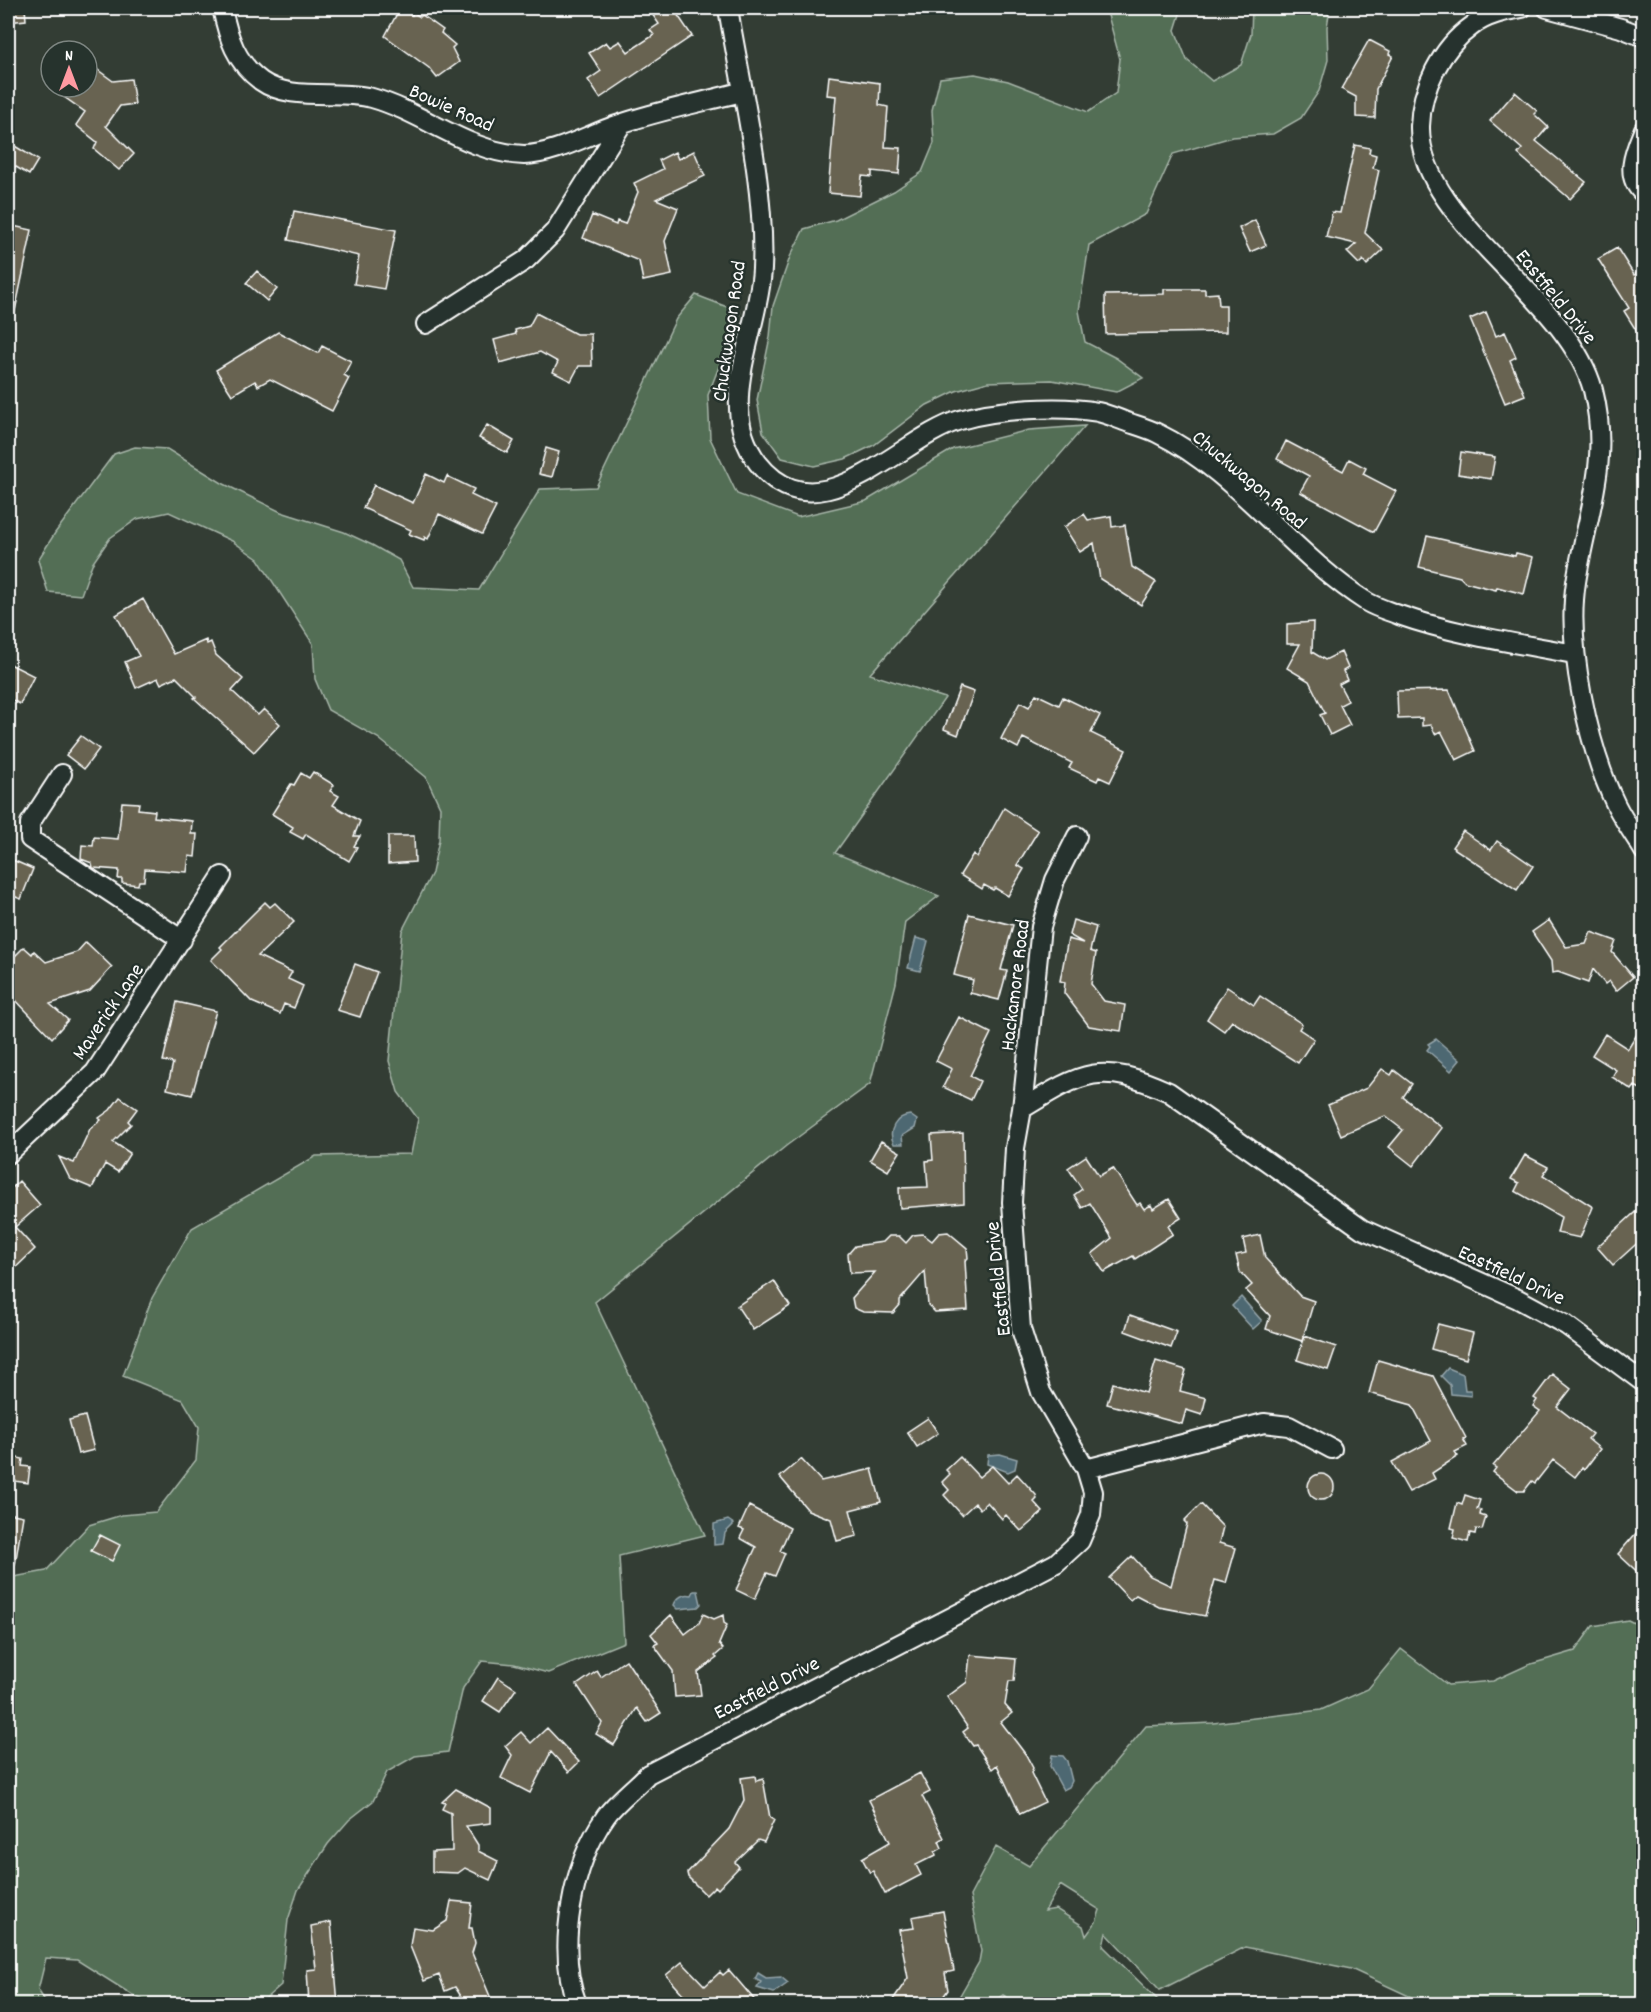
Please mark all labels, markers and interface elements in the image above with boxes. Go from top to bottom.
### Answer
north arrow [39,39,99,99]
text: N [65,45,73,68]
street label: Bowie Road [404,78,498,142]
street label: Eastfield Drive [1507,244,1603,352]
street label: Chuckwagon Road [706,259,756,404]
street label: Chuckwagon Road [1184,424,1312,538]
street label: Hackamore Road [994,918,1040,1053]
street label: Maverick Lane [66,958,153,1067]
street label: Eastfield Drive [979,1220,1021,1337]
street label: Eastfield Drive [1452,1239,1569,1315]
street label: Eastfield Drive [709,1650,825,1729]

